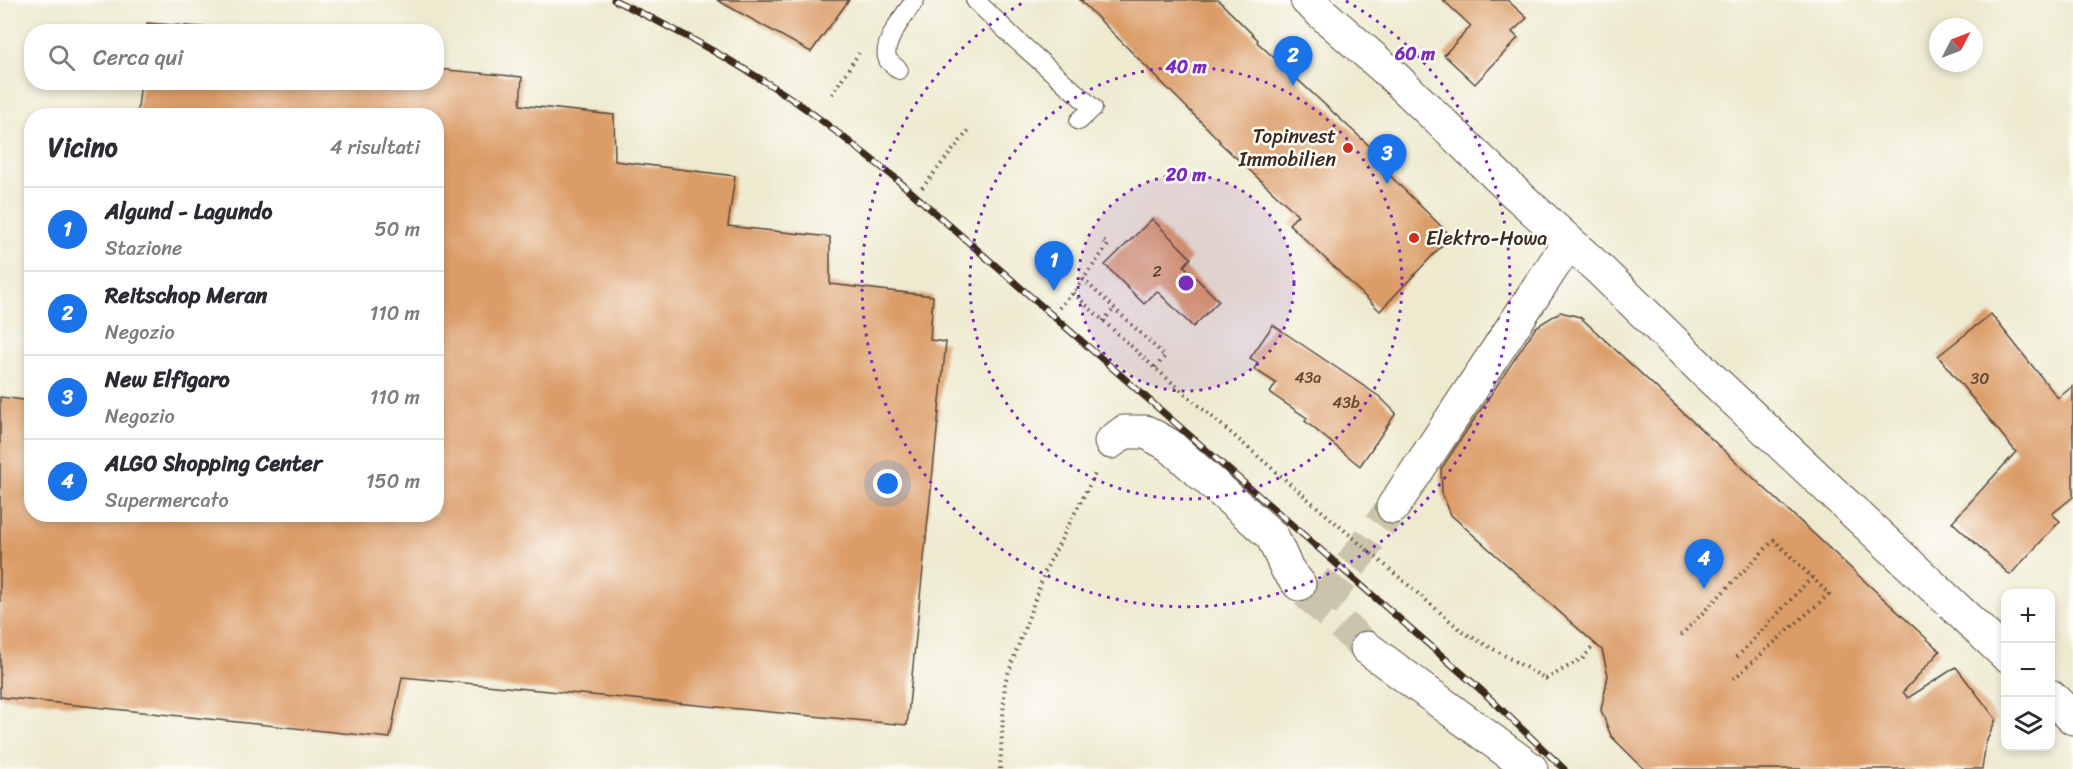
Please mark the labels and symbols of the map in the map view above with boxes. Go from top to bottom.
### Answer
north arrow [1929,18,1983,72]
pin: 2 [1274,36,1312,86]
text: 60 m [1394,38,1435,70]
text: 40 m [1164,51,1207,83]
place label: Topinvest Immobilien [1238,119,1336,177]
pin: 3 [1368,134,1406,184]
marker: Topinvest Immobilien [1341,141,1355,155]
text: 20 m [1165,159,1206,191]
place label: Elektro-Howa [1426,221,1547,256]
marker: Elektro-Howa [1407,231,1421,245]
pin: 1 [1034,242,1074,291]
house number: 2 [1152,257,1162,286]
centre of rings [1176,273,1196,293]
house number: 43a [1295,363,1321,392]
house number: 30 [1971,364,1989,393]
house number: 43b [1332,388,1360,417]
your location [873,469,902,498]
pin: 4 [1684,540,1724,589]

